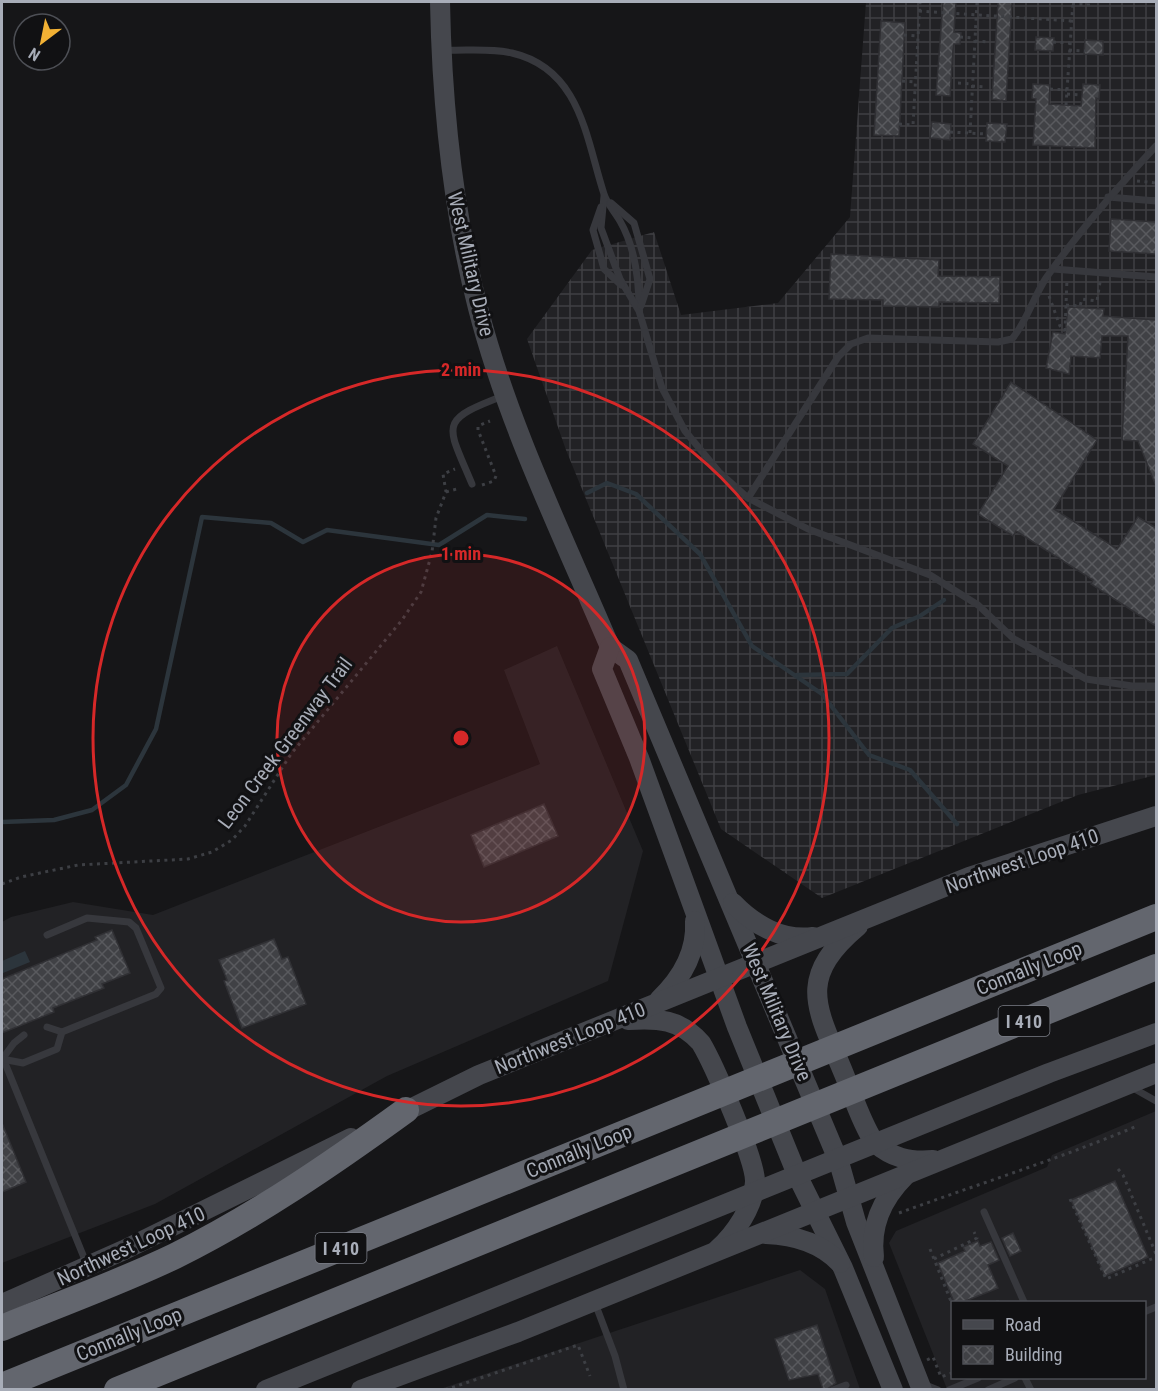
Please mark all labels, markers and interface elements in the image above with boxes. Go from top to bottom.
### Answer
north arrow [12,12,72,72]
text: N [25,44,44,65]
street label: West Military Drive [443,189,499,339]
text: 2 min [441,359,481,380]
text: 1 min [441,543,481,564]
street label: Leon Creek Greenway Trail [213,653,357,833]
centre of rings [451,728,471,748]
street label: Northwest Loop 410 [942,824,1102,898]
street label: Connally Loop [973,936,1085,1000]
street label: West Military Drive [737,939,817,1085]
street label: Northwest Loop 410 [491,997,649,1079]
road number: I 410 [998,1006,1050,1036]
street label: Connally Loop [523,1119,635,1183]
street label: Northwest Loop 410 [53,1201,209,1291]
road number: I 410 [316,1233,366,1263]
legend [951,1301,1146,1379]
street label: Connally Loop [73,1302,185,1366]
text: Road [1005,1314,1041,1335]
text: Building [1005,1344,1062,1365]

